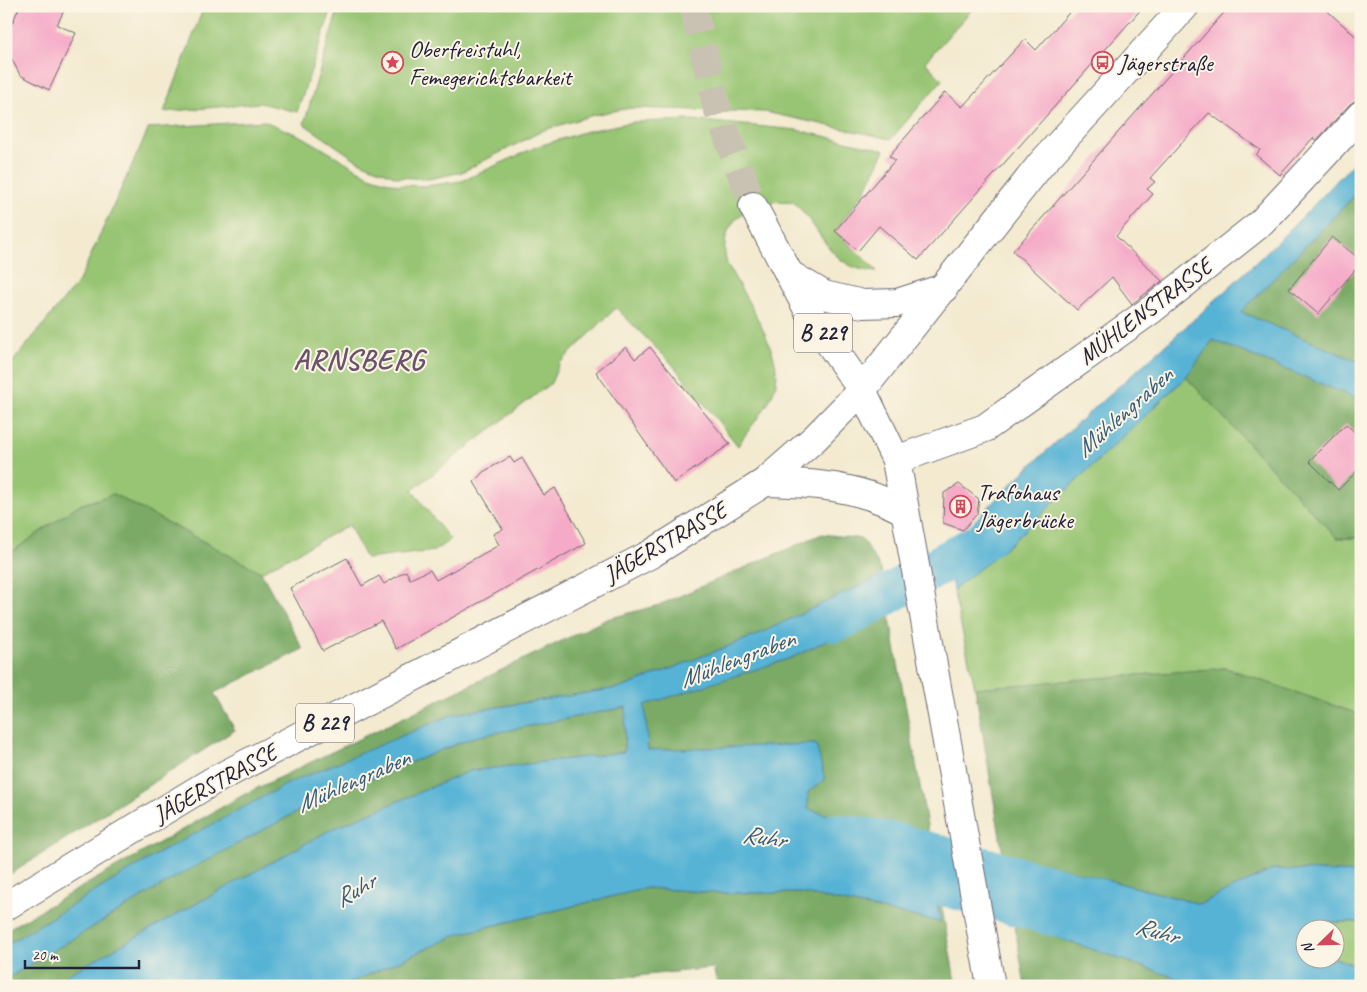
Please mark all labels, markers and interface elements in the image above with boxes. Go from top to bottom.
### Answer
place label: Oberfreistuhl, Femegerichtsbarkeit [409,34,573,92]
place label: Jägerstraße [1117,48,1215,78]
place icon: Oberfreistuhl, Femegerichtsbarkeit [381,51,405,75]
bus stop icon: Jägerstraße [1090,51,1114,75]
street label: MÜHLENSTRASSE [1072,249,1220,371]
road number: B 229 [794,314,852,352]
district label: ARNSBERG [293,341,428,378]
water label: Mühlengraben [1068,359,1181,464]
place label: Trafohaus Jägerbrücke [976,477,1075,535]
street label: JÄGERSTRASSE [597,493,734,590]
building icon: Trafohaus Jägerbrücke [949,494,973,518]
water label: Mühlengraben [675,622,801,696]
road number: B 229 [296,704,354,742]
street label: JÄGERSTRASSE [147,735,285,830]
water label: Mühlengraben [291,741,416,820]
water label: Ruhr [740,818,791,857]
water label: Ruhr [329,864,385,914]
water label: Ruhr [1132,910,1186,953]
north arrow [1294,920,1344,970]
scale bar [25,937,139,969]
text: N [1298,939,1318,956]
text: 20 m [32,946,59,965]

